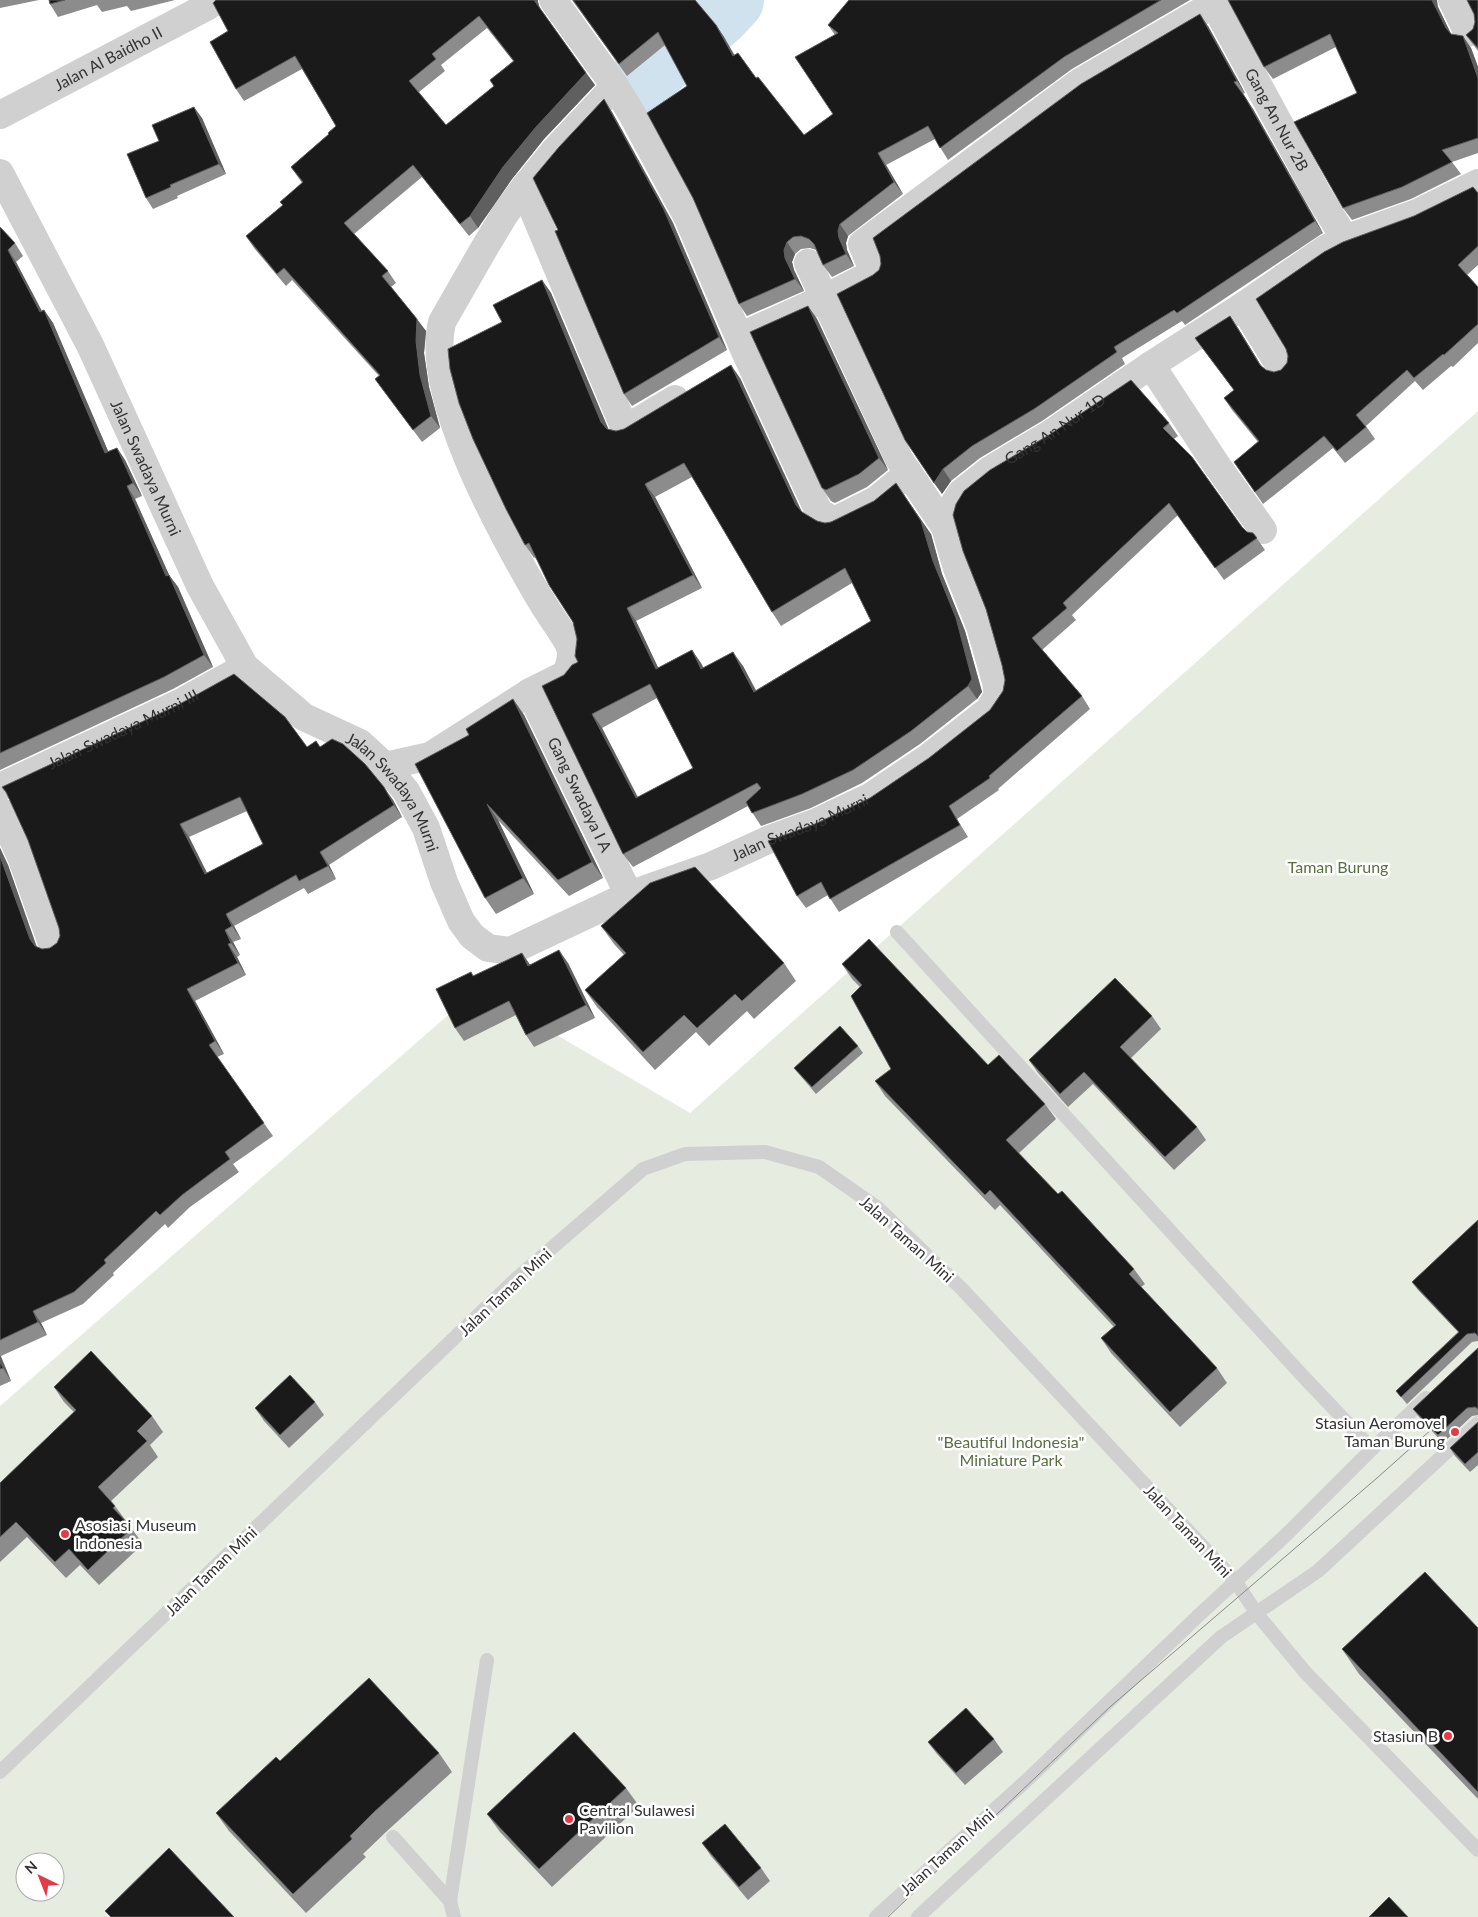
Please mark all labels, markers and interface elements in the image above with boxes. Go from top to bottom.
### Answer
street label: Jalan Al Baidho II [51,22,165,94]
street label: Gang An Nur 2B [1242,64,1313,174]
street label: Gang An Nur 1D [1001,389,1109,468]
street label: Jalan Swadaya Murni [107,397,186,538]
street label: Jalan Swadaya Murni III [44,685,202,772]
street label: Jalan Swadaya Murni [343,728,443,854]
street label: Gang Swadaya I A [544,734,617,855]
street label: Jalan Swadaya Murni [728,789,871,865]
park label: Taman Burung [1288,857,1388,876]
street label: Jalan Taman Mini [856,1192,958,1286]
street label: Jalan Taman Mini [454,1244,555,1339]
place label: Stasiun Aeromovel Taman Burung [1315,1413,1445,1450]
marker: Stasiun Aeromovel Taman Burung [1449,1426,1461,1438]
park label: "Beautiful Indonesia" Miniature Park [938,1432,1084,1469]
street label: Jalan Taman Mini [1141,1480,1236,1581]
place label: Asosiasi Museum Indonesia [75,1515,197,1552]
street label: Jalan Taman Mini [161,1522,260,1619]
marker: Asosiasi Museum Indonesia [59,1528,71,1540]
place label: Stasiun B [1373,1726,1438,1745]
marker: Stasiun B [1442,1730,1454,1742]
place label: Central Sulawesi Pavilion [579,1800,695,1837]
street label: Jalan Taman Mini [896,1805,998,1899]
marker: Central Sulawesi Pavilion [563,1813,575,1825]
north arrow [15,1852,65,1902]
text: N [21,1857,41,1877]

